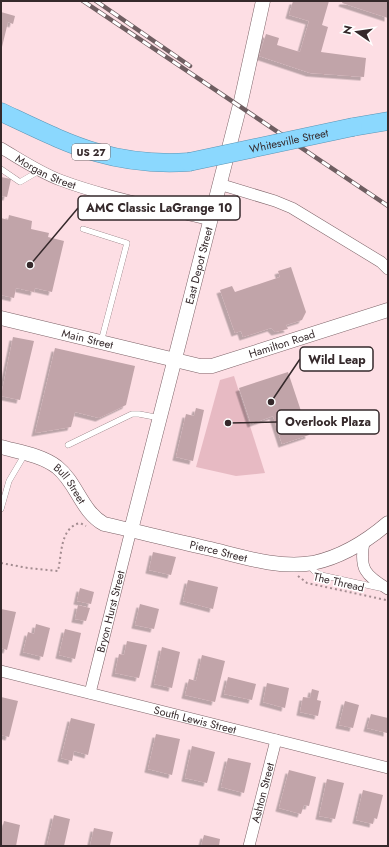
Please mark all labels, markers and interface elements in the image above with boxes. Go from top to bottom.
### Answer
north arrow [337,12,377,52]
text: N [338,24,356,36]
street label: Whitesville Street [248,124,330,157]
road number: US 27 [72,144,110,160]
street label: Morgan Street [12,150,78,193]
callout: AMC Classic LaGrange 10 [78,196,240,220]
text: AMC Classic LaGrange 10 [85,199,232,217]
street label: East Depot Street [181,225,217,306]
street label: Main Street [60,325,115,353]
street label: Hamilton Road [247,326,317,362]
callout: Wild Leap [300,347,373,371]
text: Wild Leap [308,351,366,369]
callout: Overlook Plaza [277,410,379,434]
text: Overlook Plaza [285,413,371,431]
street label: Bull Street [50,459,90,507]
street label: Pierce Street [188,536,249,566]
street label: Bryon Hurst Street [92,568,129,654]
street label: The Thread [312,568,366,596]
street label: South Lewis Street [152,702,238,738]
street label: Ashton Street [247,761,278,824]

